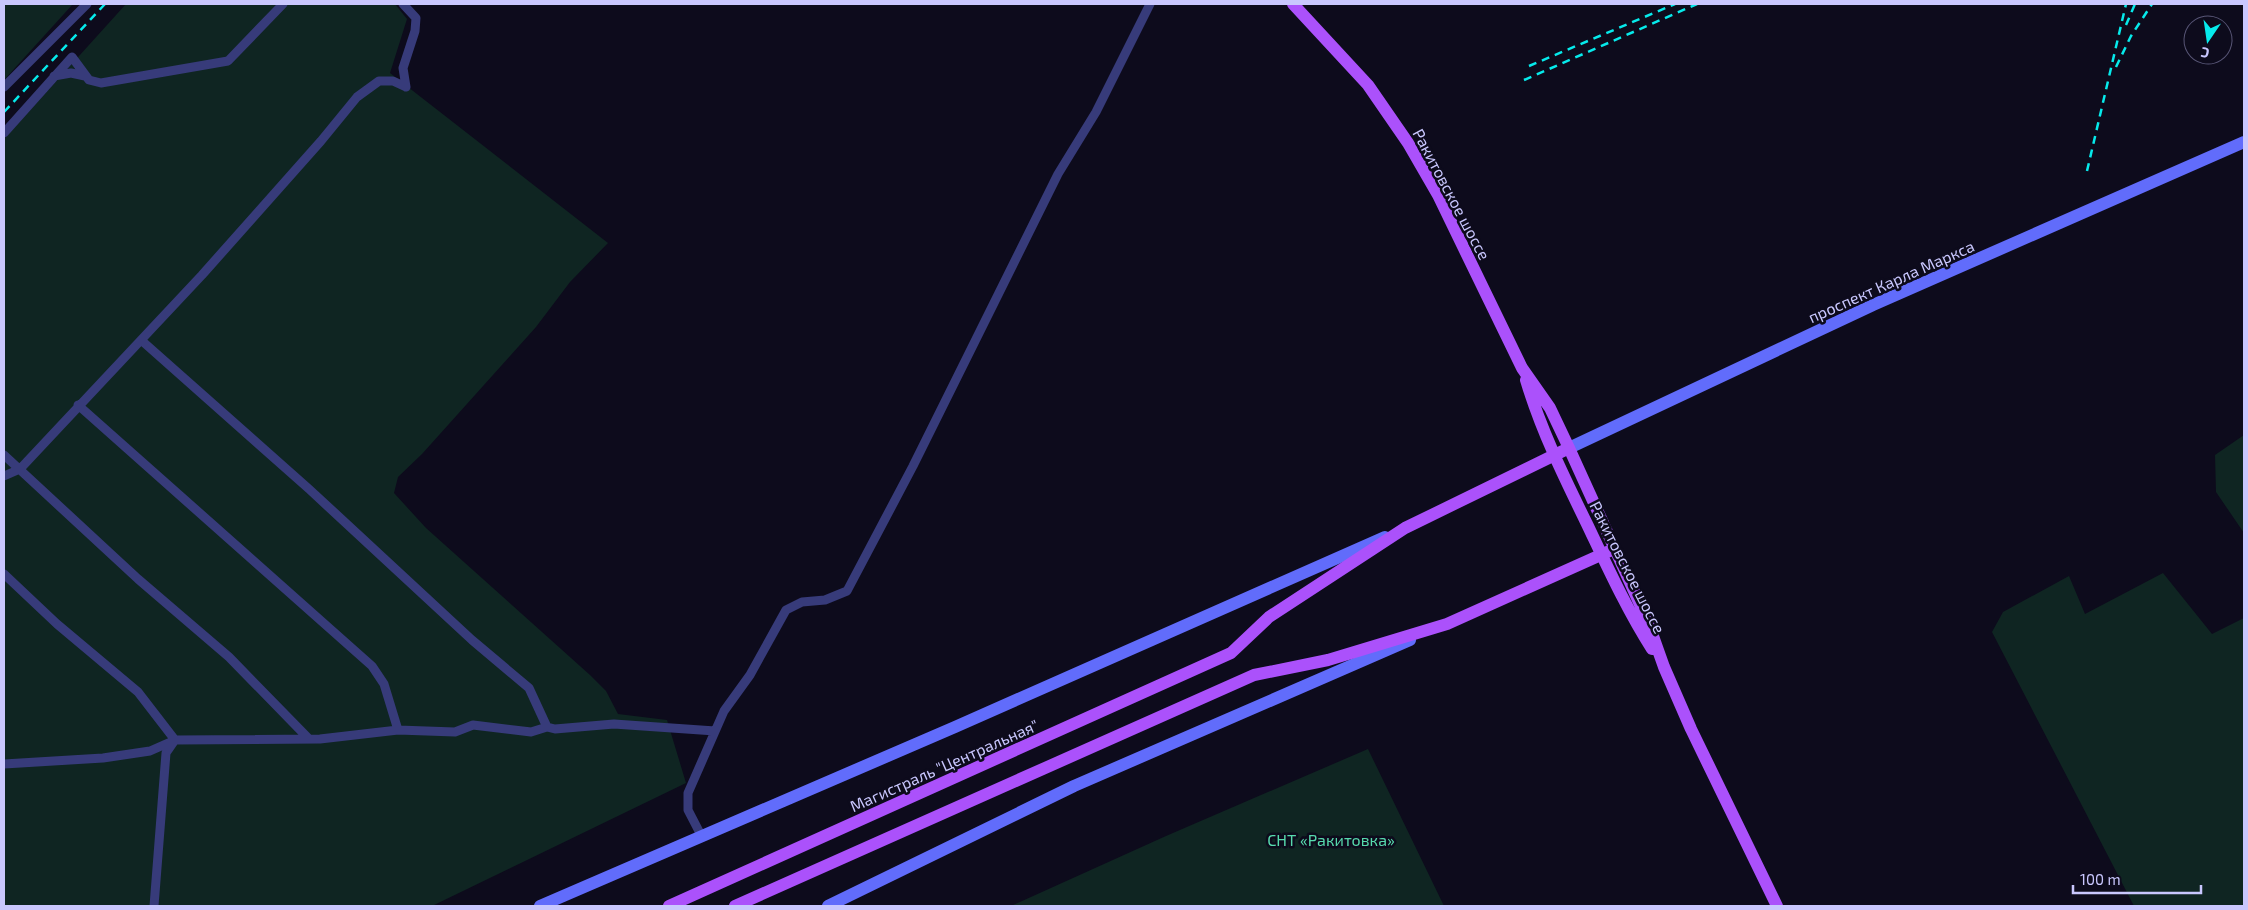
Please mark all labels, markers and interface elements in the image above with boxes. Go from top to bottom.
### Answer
north arrow [2183,15,2233,65]
text: С [2199,44,2211,62]
street label: Ракитовское шоссе [1409,125,1495,263]
street label: проспект Карла Маркса [1805,236,1977,326]
street label: Ракитовское шоссе [1586,498,1670,636]
street label: Магистраль "Центральная" [847,715,1041,815]
park label: СНТ «Ракитовка» [1267,830,1395,849]
scale bar [2073,862,2200,894]
text: 100 m [2080,870,2121,888]

